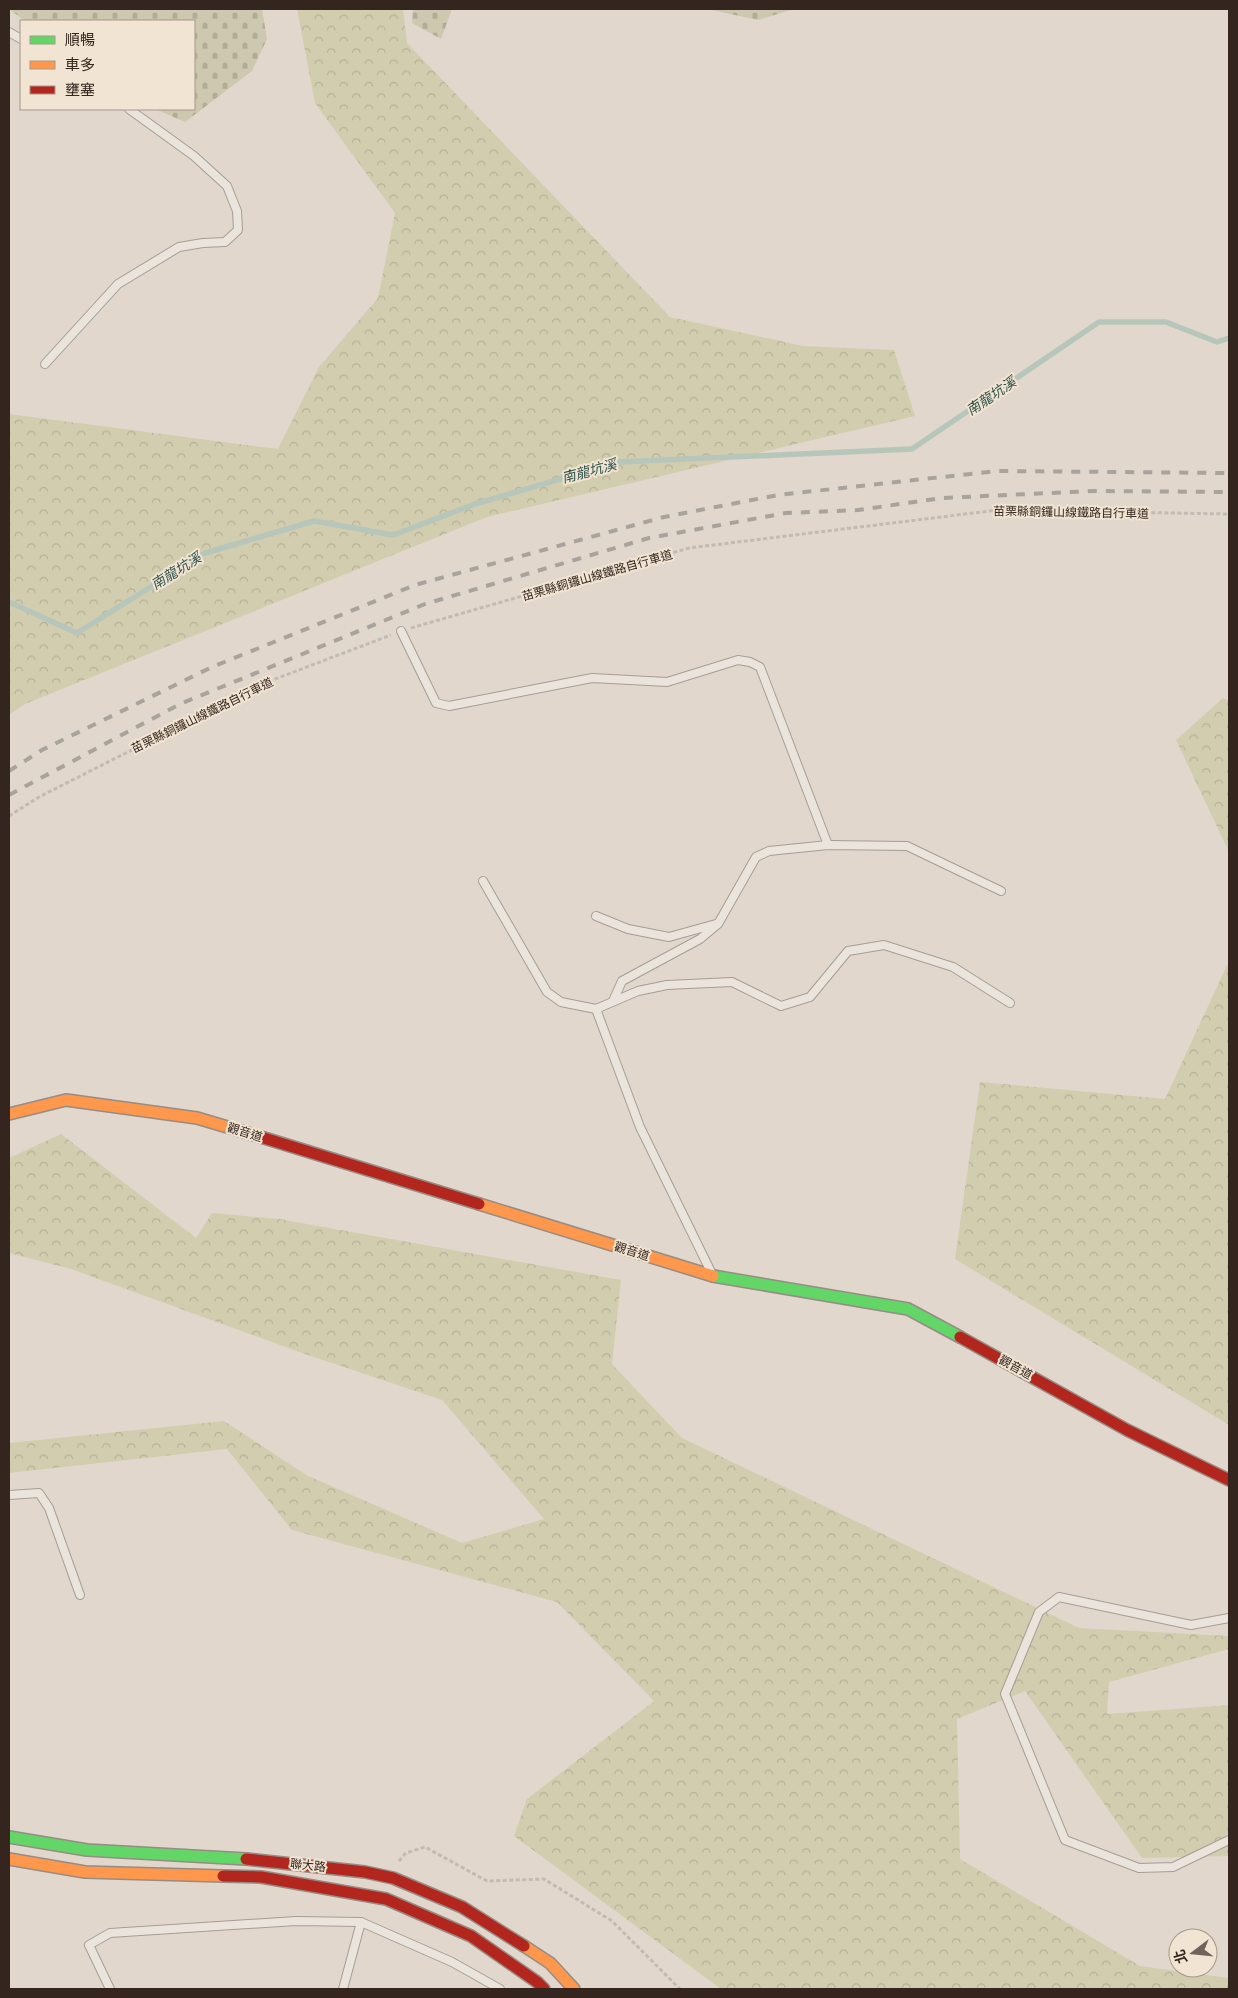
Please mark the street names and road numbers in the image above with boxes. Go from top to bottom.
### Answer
street label: 苗栗縣銅鑼山線鐵路自行車道 [993,503,1149,521]
street label: 苗栗縣銅鑼山線鐵路自行車道 [520,546,674,604]
street label: 苗栗縣銅鑼山線鐵路自行車道 [129,674,275,756]
street label: 觀音道 [226,1120,264,1144]
street label: 觀音道 [613,1239,651,1263]
street label: 觀音道 [997,1352,1035,1382]
street label: 聯大路 [289,1856,327,1874]

